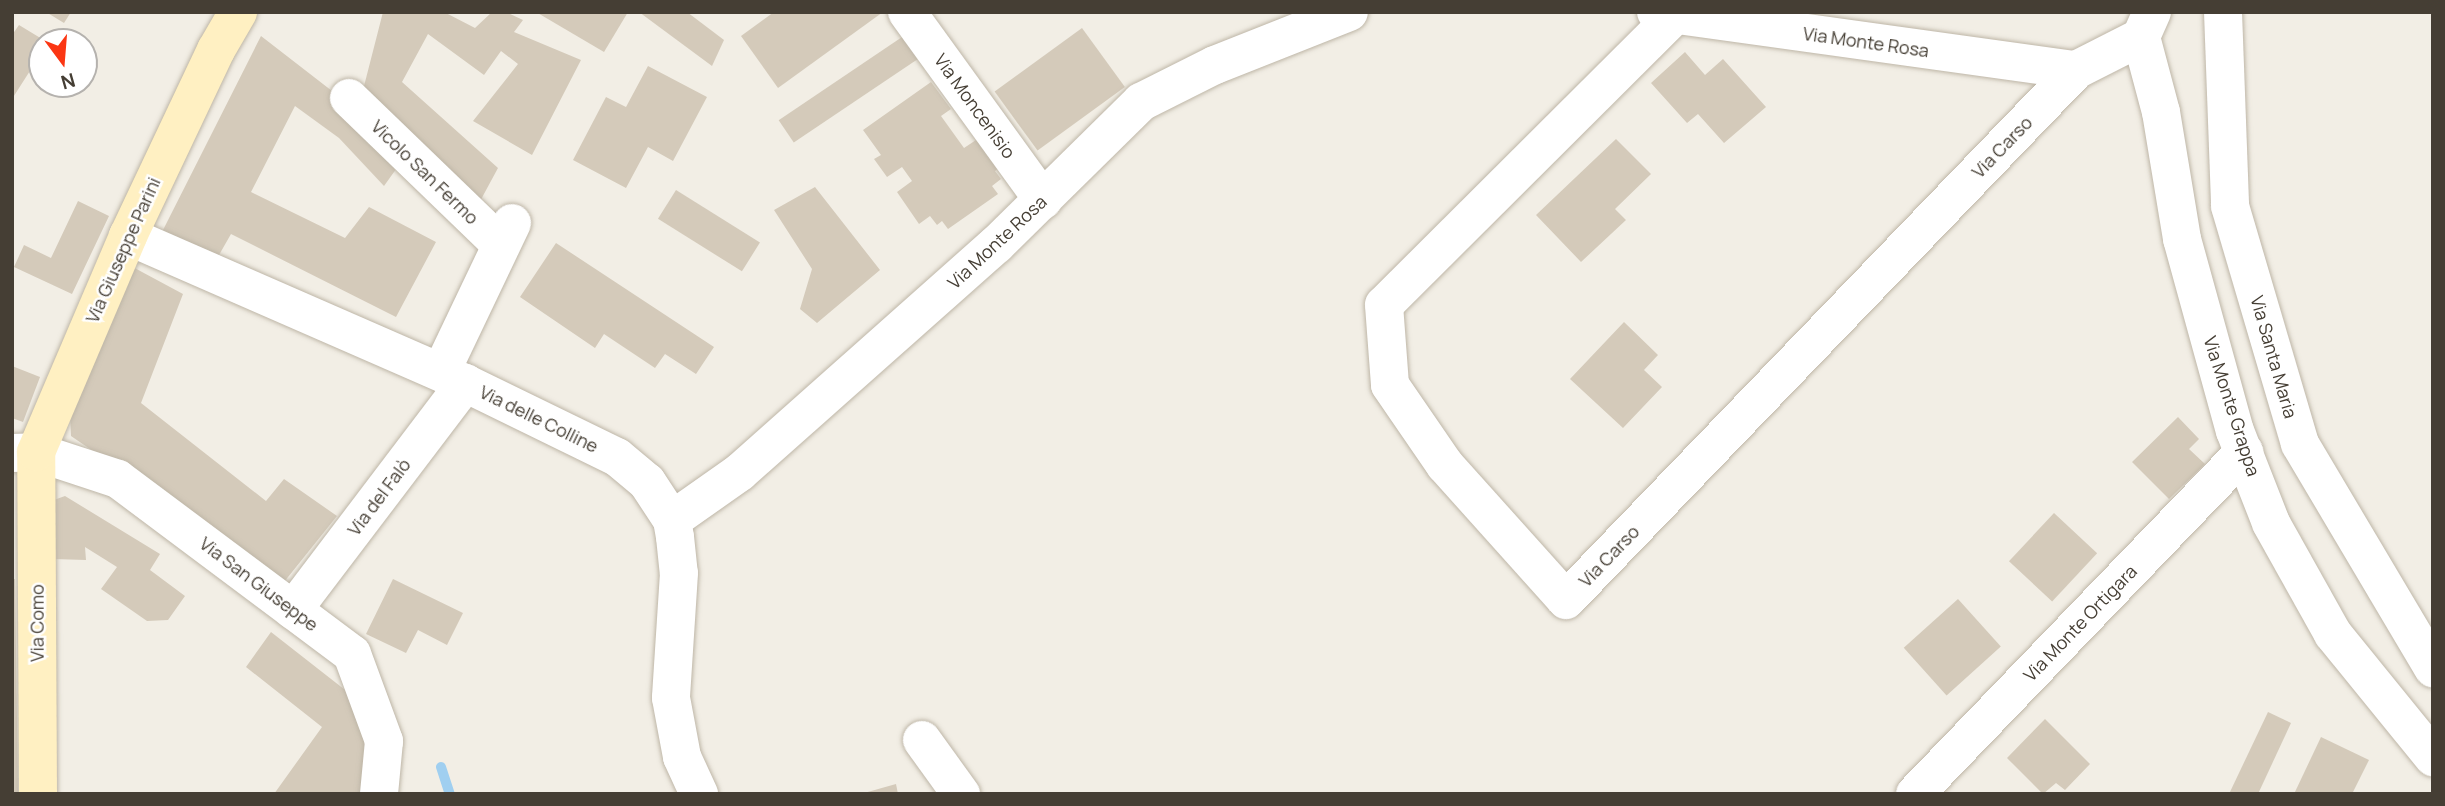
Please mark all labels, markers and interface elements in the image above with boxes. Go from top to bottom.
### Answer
street label: Via Monte Rosa [1802,22,1930,62]
north arrow [28,28,98,98]
street label: Via Moncenisio [930,50,1020,162]
text: N [58,67,78,96]
street label: Via Carso [1967,112,2037,182]
street label: Vicolo San Fermo [367,115,483,229]
street label: Via Giuseppe Parini [81,174,165,326]
street label: Via Monte Rosa [943,191,1051,293]
street label: Via Santa Maria [2246,293,2302,421]
street label: Via Monte Grappa [2199,333,2265,479]
street label: Via delle Colline [476,381,602,457]
street label: Via del Falò [343,454,415,540]
street label: Via Carso [1574,521,1644,591]
street label: Via San Giuseppe [195,532,323,636]
street label: Via Monte Ortigara [2019,560,2141,686]
street label: Via Como [26,584,48,662]

